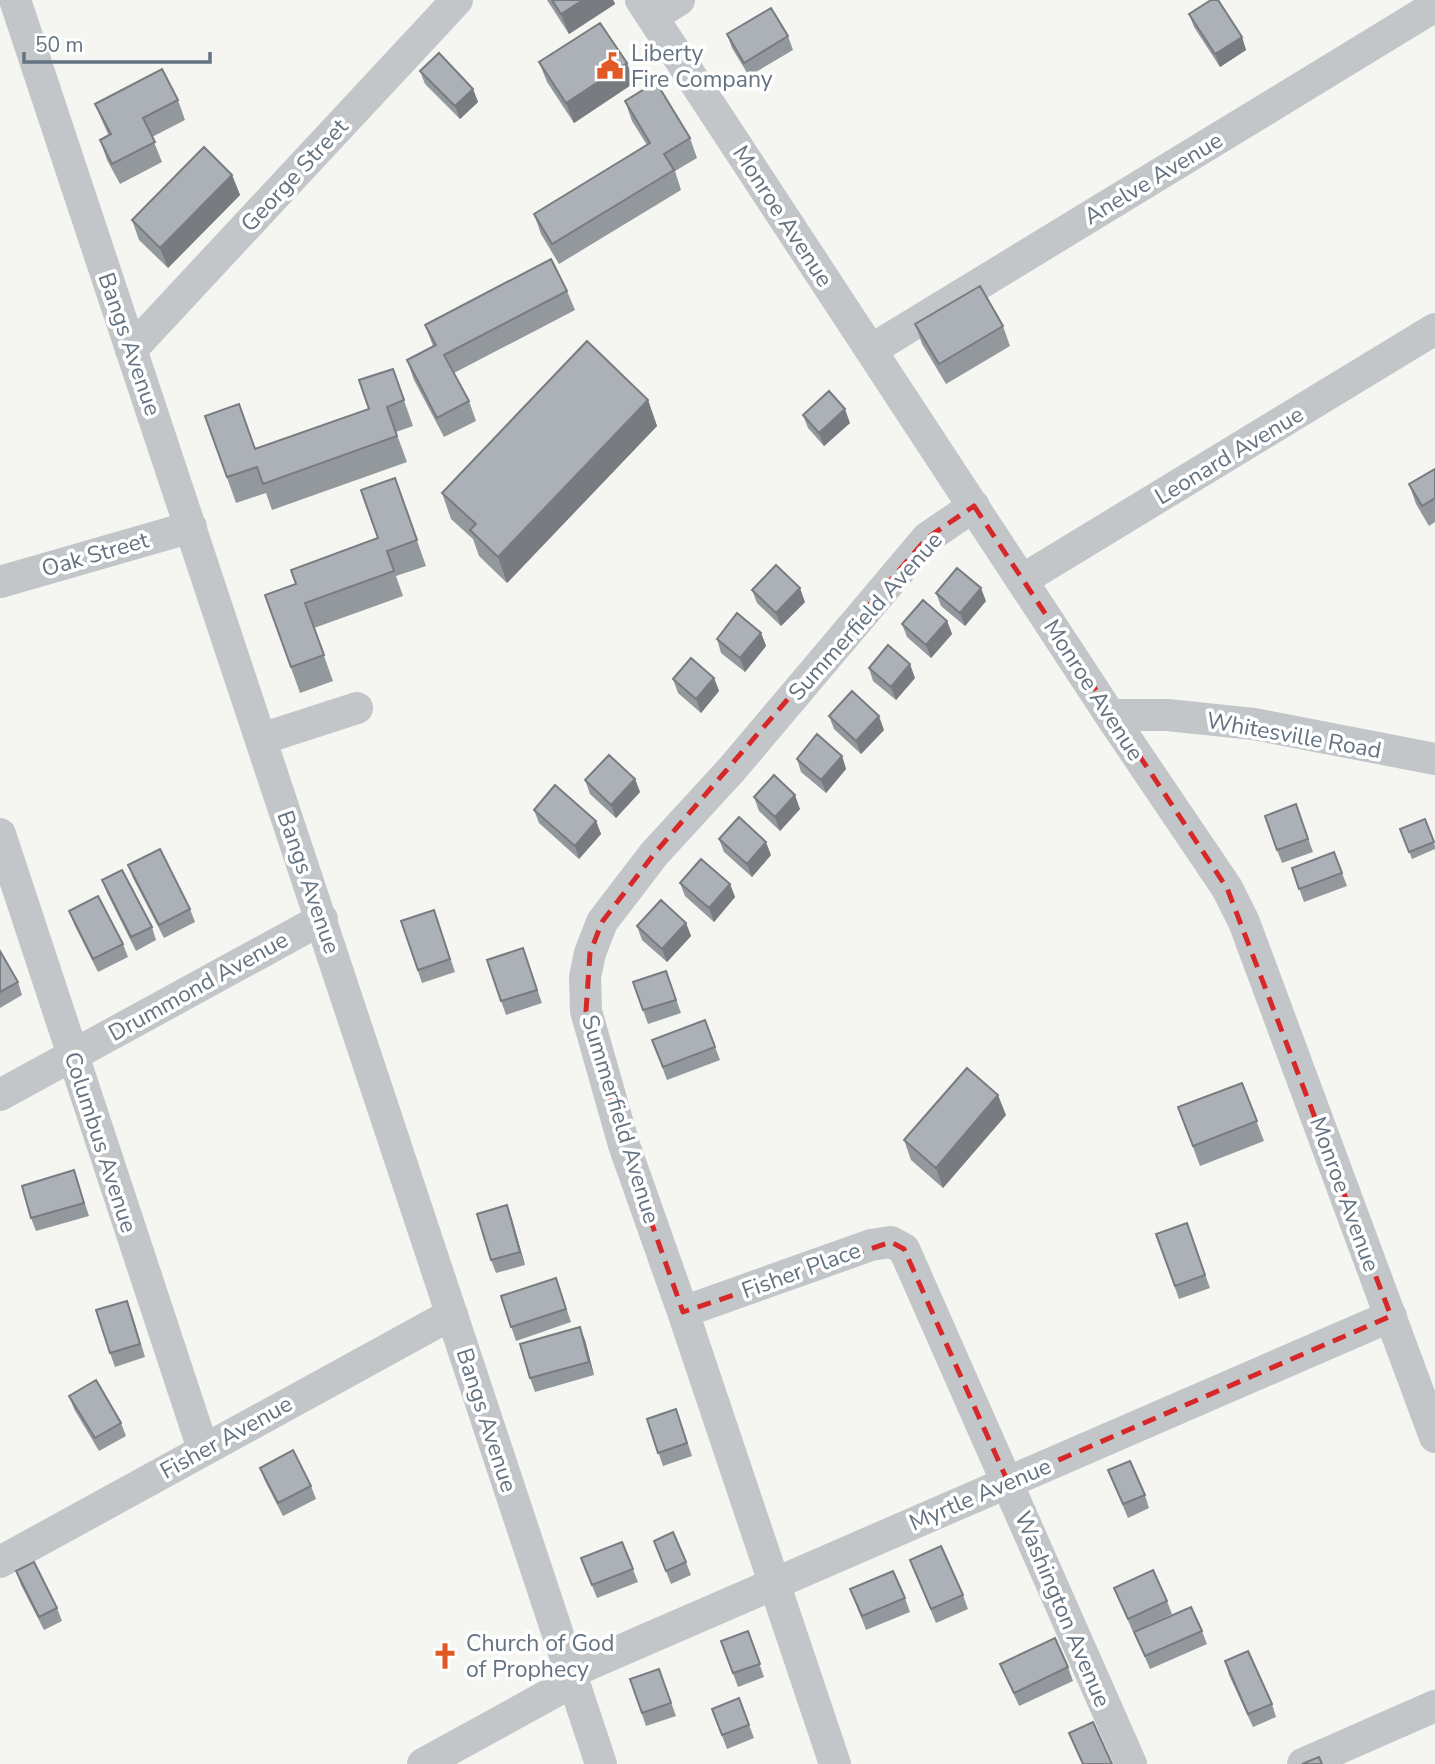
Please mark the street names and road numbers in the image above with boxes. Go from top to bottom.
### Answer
street label: George Street [234,111,356,239]
street label: Anelve Avenue [1078,125,1228,232]
street label: Monroe Avenue [725,140,840,293]
street label: Bangs Avenue [91,268,169,420]
street label: Leonard Avenue [1149,399,1309,512]
street label: Oak Street [38,524,153,585]
street label: Summerfield Avenue [781,525,949,707]
street label: Monroe Avenue [1036,614,1151,767]
street label: Whitesville Road [1204,705,1384,766]
street label: Bangs Avenue [270,806,348,958]
street label: Drummond Avenue [103,924,294,1049]
street label: Summerfield Avenue [574,1011,667,1227]
street label: Columbus Avenue [57,1048,144,1237]
street label: Monroe Avenue [1302,1112,1387,1276]
street label: Fisher Place [737,1235,865,1306]
street label: Bangs Avenue [449,1344,524,1496]
street label: Fisher Avenue [155,1388,298,1487]
street label: Myrtle Avenue [904,1451,1056,1538]
street label: Washington Avenue [1007,1506,1118,1712]

